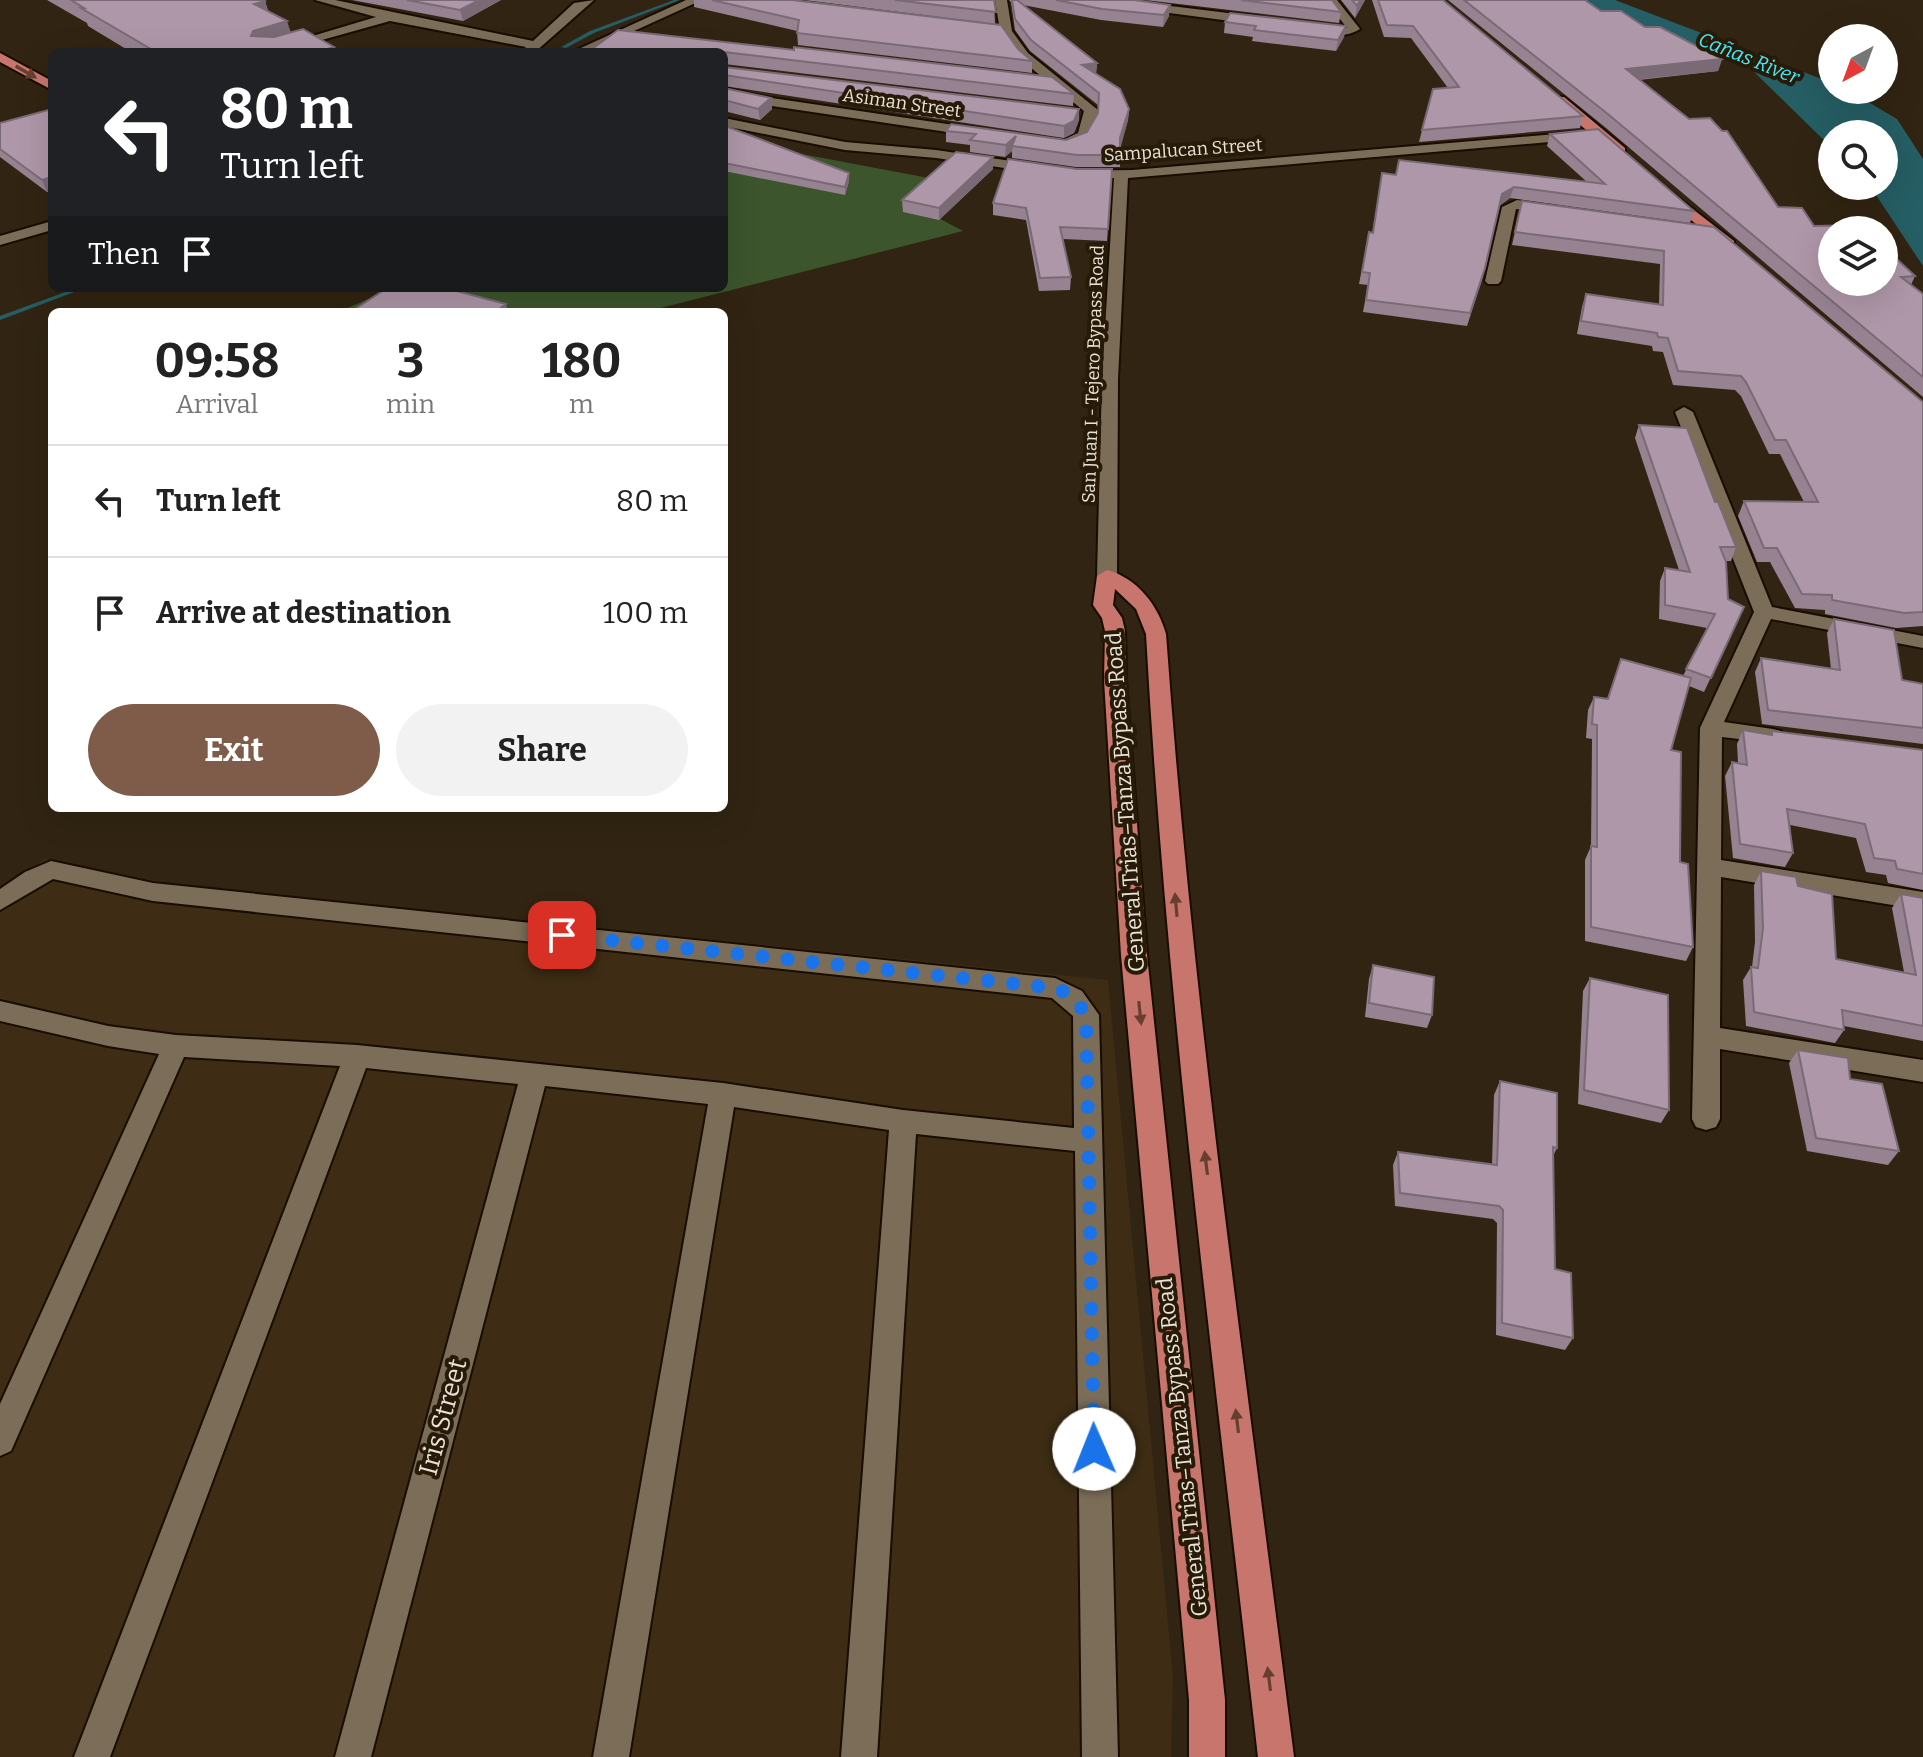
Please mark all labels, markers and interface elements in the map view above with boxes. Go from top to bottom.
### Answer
north arrow [1818,24,1898,104]
map controls [1818,24,1898,296]
water label: Cañas River [1695,27,1804,89]
one-way arrow [15,65,37,79]
text: 80 m [220,76,353,143]
icon: left [88,80,192,184]
street label: Asiman Street [841,84,963,122]
button: search [1818,120,1898,200]
street label: Sampalucan Street [1103,133,1263,167]
text: Turn left [220,144,364,188]
button: layers [1818,216,1898,296]
icon: arrive [175,232,219,276]
text: Then [88,236,159,272]
street label: San Juan I - Tejero Bypass Road [1077,244,1109,503]
text: 09:58 [154,332,280,390]
text: 3 [397,332,424,390]
text: 180 [541,332,622,390]
text: Arrival [176,389,258,420]
text: min [386,389,435,420]
text: m [569,389,594,420]
icon: left [88,479,132,523]
text: Turn left [156,483,281,519]
text: 80 m [616,483,688,519]
icon: arrive [88,591,132,635]
text: Arrive at destination [156,595,451,631]
text: 100 m [603,595,688,631]
street label: General Trias–Tanza Bypass Road [1100,631,1150,973]
button: Exit [88,704,380,796]
button: Share [396,704,688,796]
one-way arrow [1170,892,1183,917]
pin [528,901,596,969]
icon: arrive [540,913,584,957]
one-way arrow [1133,1001,1146,1026]
one-way arrow [1199,1150,1212,1175]
street label: General Trias–Tanza Bypass Road [1151,1276,1213,1618]
street label: Iris Street [413,1355,474,1479]
position arrow [1052,1407,1136,1491]
one-way arrow [1231,1408,1244,1433]
one-way arrow [1262,1667,1275,1692]

